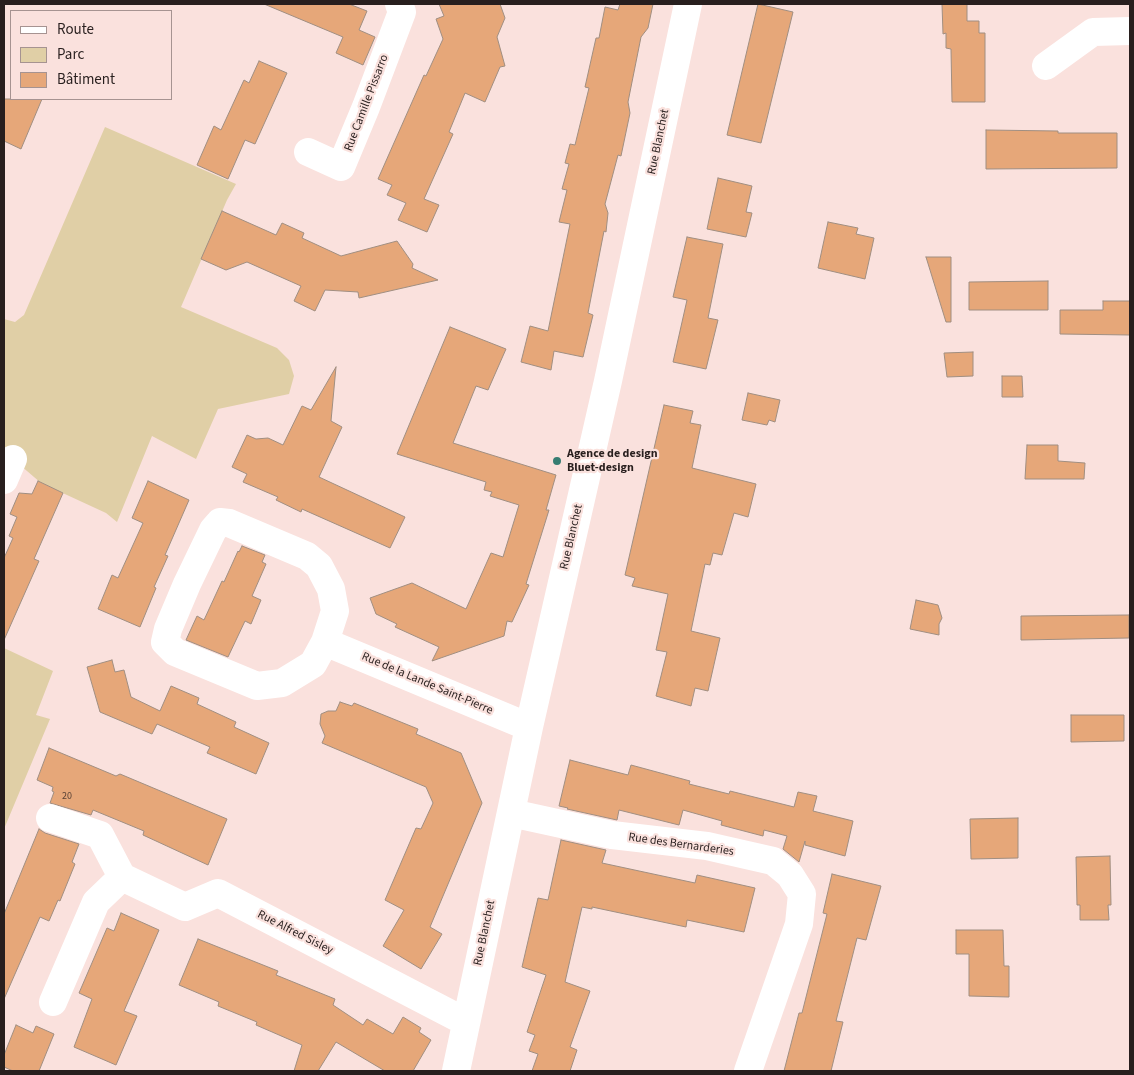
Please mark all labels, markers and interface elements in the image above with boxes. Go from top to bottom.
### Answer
legend [10,10,172,100]
text: Route [57,19,94,40]
text: Parc [57,44,84,65]
street label: Rue Camille Pissarro [342,53,392,153]
text: Bâtiment [57,69,115,90]
street label: Rue Blanchet [645,108,673,176]
place label: Agence de design Bluet-design [567,447,658,475]
marker: Agence de design Bluet-design [551,455,563,467]
street label: Rue Blanchet [558,503,586,571]
street label: Rue de la Lande Saint-Pierre [359,650,495,718]
house number: 20 [62,791,72,803]
street label: Rue des Bernarderies [627,830,735,860]
street label: Rue Blanchet [471,899,499,967]
street label: Rue Alfred Sisley [255,908,335,958]

